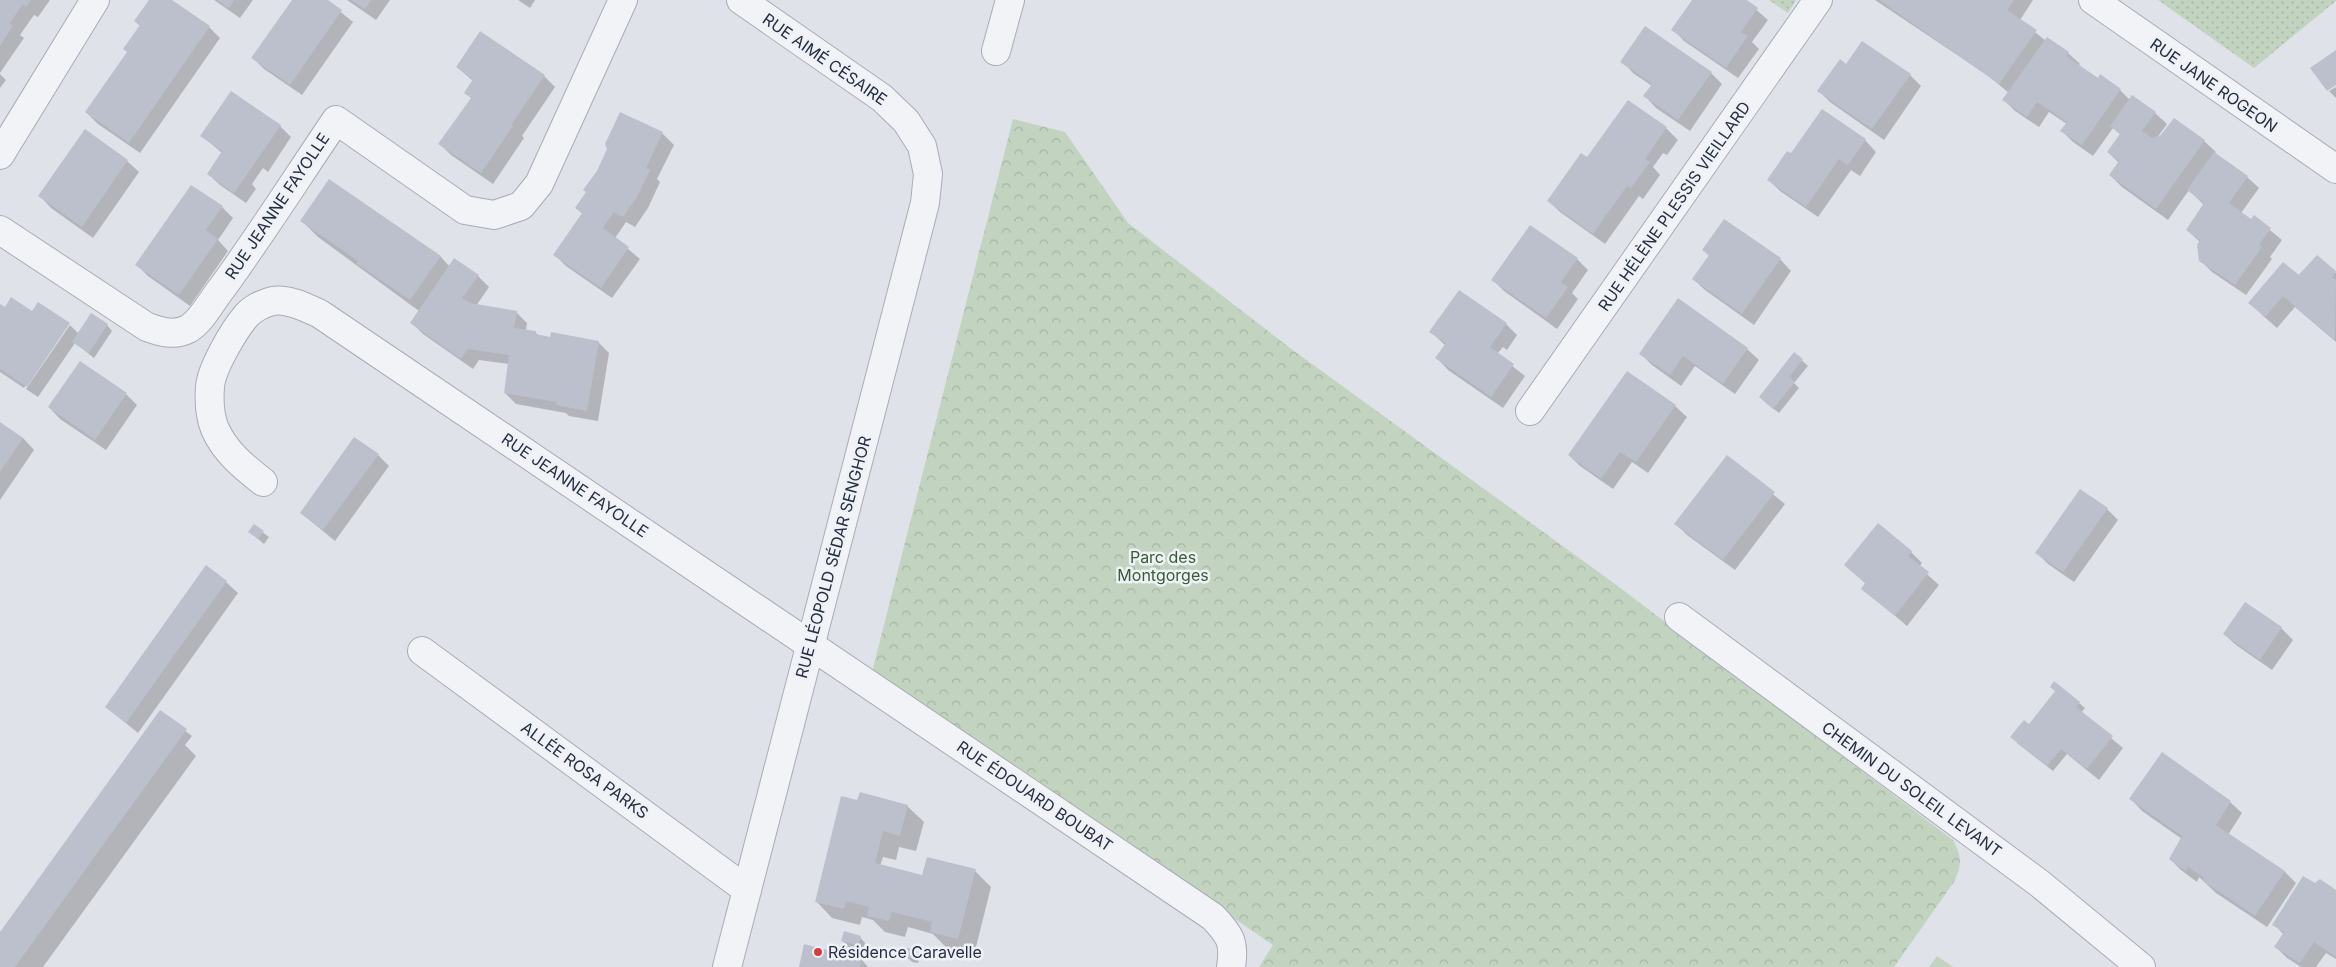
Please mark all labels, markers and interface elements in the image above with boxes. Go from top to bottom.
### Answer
street label: RUE AIMÉ CÉSAIRE [759,9,891,109]
street label: RUE JANE ROGEON [2147,34,2281,136]
street label: RUE HÉLÈNE PLESSIS VIEILLARD [1594,97,1754,315]
street label: RUE JEANNE FAYOLLE [220,129,334,283]
street label: RUE JEANNE FAYOLLE [498,428,652,542]
street label: RUE LÉOPOLD SÉDAR SENGHOR [791,434,875,680]
park label: Parc des Montgorges [1117,547,1209,585]
street label: ALLÉE ROSA PARKS [517,717,653,823]
street label: CHEMIN DU SOLEIL LEVANT [1818,717,2006,861]
street label: RUE ÉDOUARD BOUBAT [953,736,1117,856]
place label: Résidence Caravelle [828,942,982,962]
marker: Résidence Caravelle [812,946,824,958]

